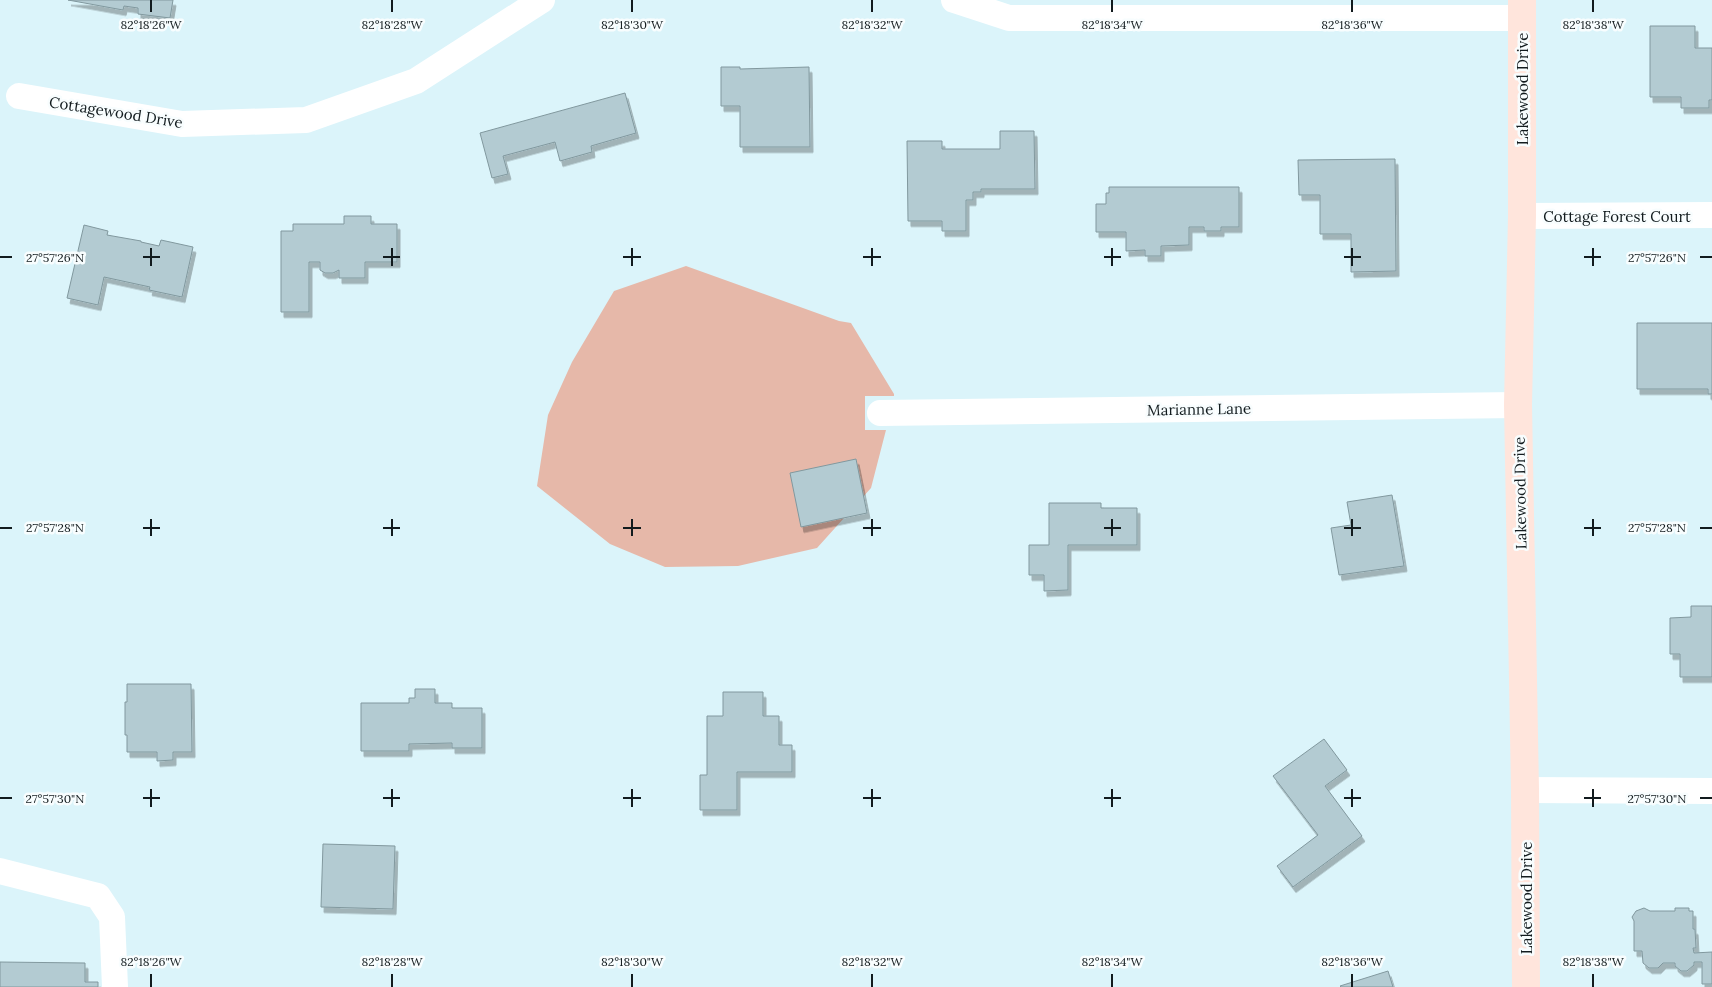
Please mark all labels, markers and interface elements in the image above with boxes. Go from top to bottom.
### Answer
text: 82°18'26"W [120,17,183,32]
text: 82°18'28"W [362,17,424,32]
text: 82°18'30"W [601,17,664,32]
text: 82°18'32"W [842,17,903,32]
text: 82°18'34"W [1082,17,1143,32]
text: 82°18'36"W [1321,17,1384,32]
text: 82°18'38"W [1562,17,1625,32]
street label: Lakewood Drive [1513,33,1532,145]
street label: Cottagewood Drive [48,92,184,132]
street label: Cottage Forest Court [1543,207,1691,226]
text: 27°57'26"N [26,250,84,265]
text: 27°57'26"N [1628,250,1686,265]
street label: Marianne Lane [1147,399,1251,419]
street label: Lakewood Drive [1510,437,1530,549]
text: 27°57'28"N [26,520,84,535]
text: 27°57'28"N [1628,520,1686,535]
text: 27°57'30"N [26,791,84,806]
text: 27°57'30"N [1628,791,1686,806]
street label: Lakewood Drive [1517,842,1536,954]
text: 82°18'26"W [120,954,183,969]
text: 82°18'28"W [362,954,424,969]
text: 82°18'30"W [601,954,664,969]
text: 82°18'32"W [842,954,903,969]
text: 82°18'34"W [1082,954,1143,969]
text: 82°18'36"W [1321,954,1384,969]
text: 82°18'38"W [1562,954,1625,969]

